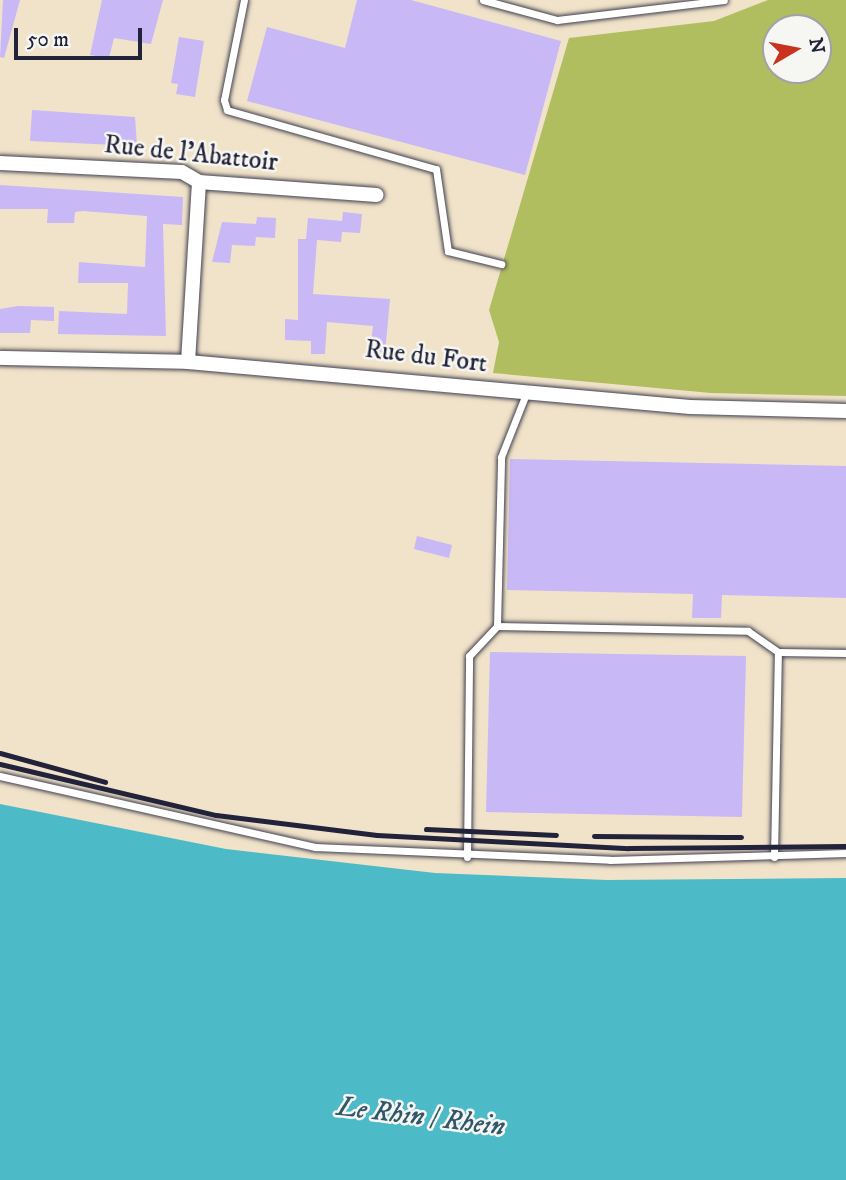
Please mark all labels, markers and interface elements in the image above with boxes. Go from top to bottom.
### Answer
scale bar [18,14,145,58]
north arrow [762,14,832,84]
text: 50 m [27,27,69,53]
text: N [804,36,829,55]
street label: Rue de l'Abattoir [103,129,279,179]
street label: Rue du Fort [363,334,489,380]
water label: Le Rhin / Rhein [335,1090,507,1144]

